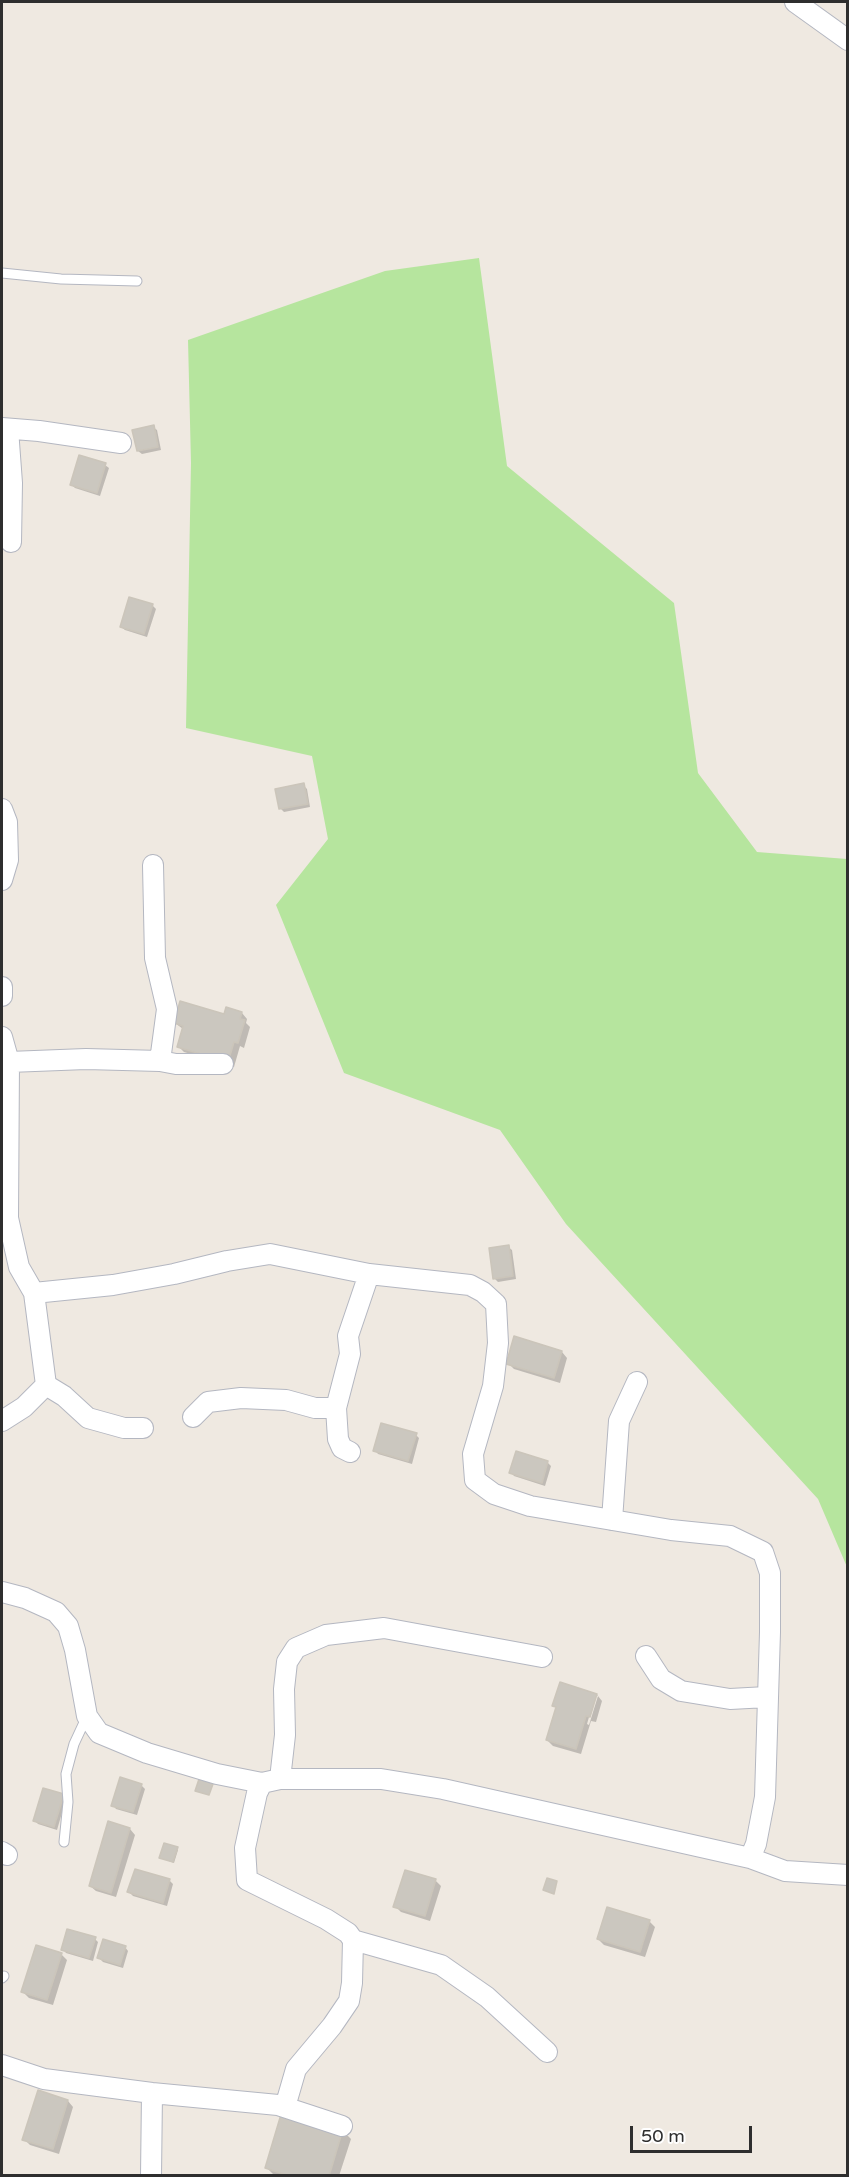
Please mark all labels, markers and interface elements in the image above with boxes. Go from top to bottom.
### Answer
scale bar [633,2114,754,2152]
text: 50 m [641,2125,685,2147]

